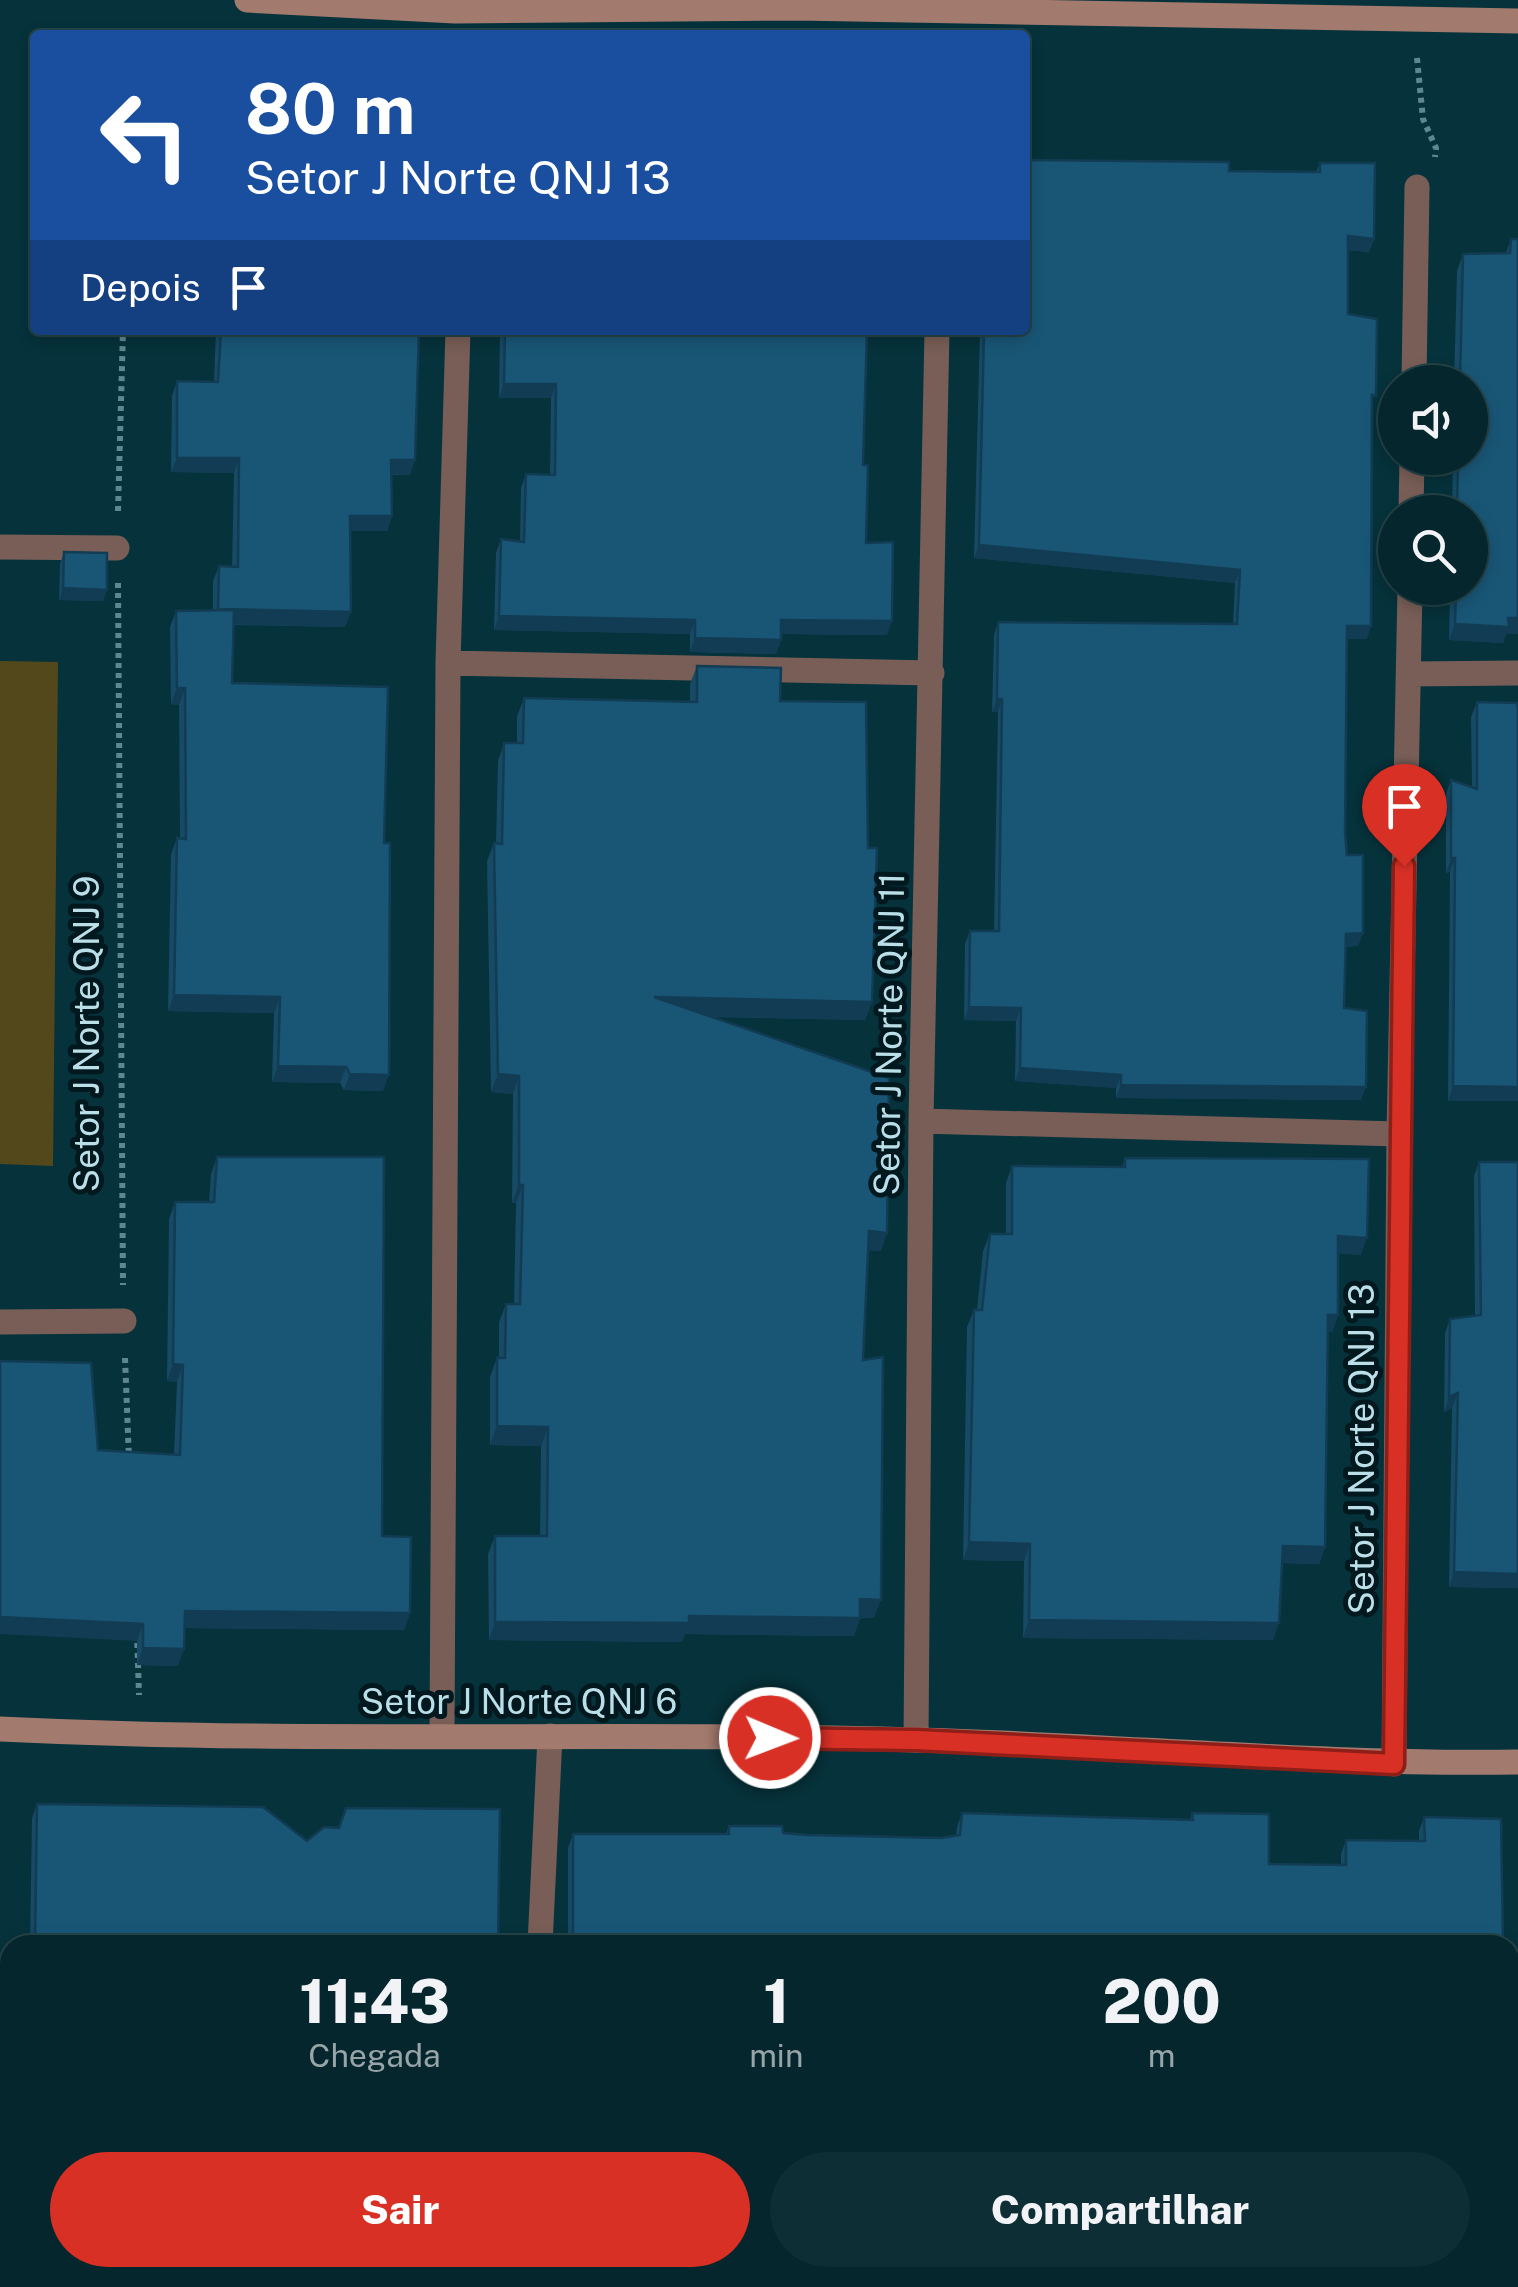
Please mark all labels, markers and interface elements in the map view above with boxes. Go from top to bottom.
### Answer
text: 80 m [245,67,415,150]
icon: left [80,70,210,200]
text: Setor J Norte QNJ 13 [245,151,671,204]
icon: arrive [221,260,276,315]
text: Depois [80,265,201,310]
map controls [1378,365,1488,605]
button: sound [1378,365,1488,475]
button: search [1378,495,1488,605]
pin [1362,764,1447,867]
icon: arrive [1377,779,1432,834]
street label: Setor J Norte QNJ 11 [866,872,912,1196]
street label: Setor J Norte QNJ 9 [66,876,107,1192]
street label: Setor J Norte QNJ 13 [1341,1283,1382,1615]
street label: Setor J Norte QNJ 6 [361,1681,677,1722]
position arrow [718,1686,822,1790]
text: 11:43 [299,1966,450,2037]
text: 1 [763,1966,789,2037]
text: 200 [1103,1966,1221,2037]
text: Chegada [308,2037,441,2074]
text: min [749,2037,803,2074]
text: m [1148,2037,1176,2074]
button: Sair [50,2152,750,2267]
button: Compartilhar [770,2152,1470,2267]

